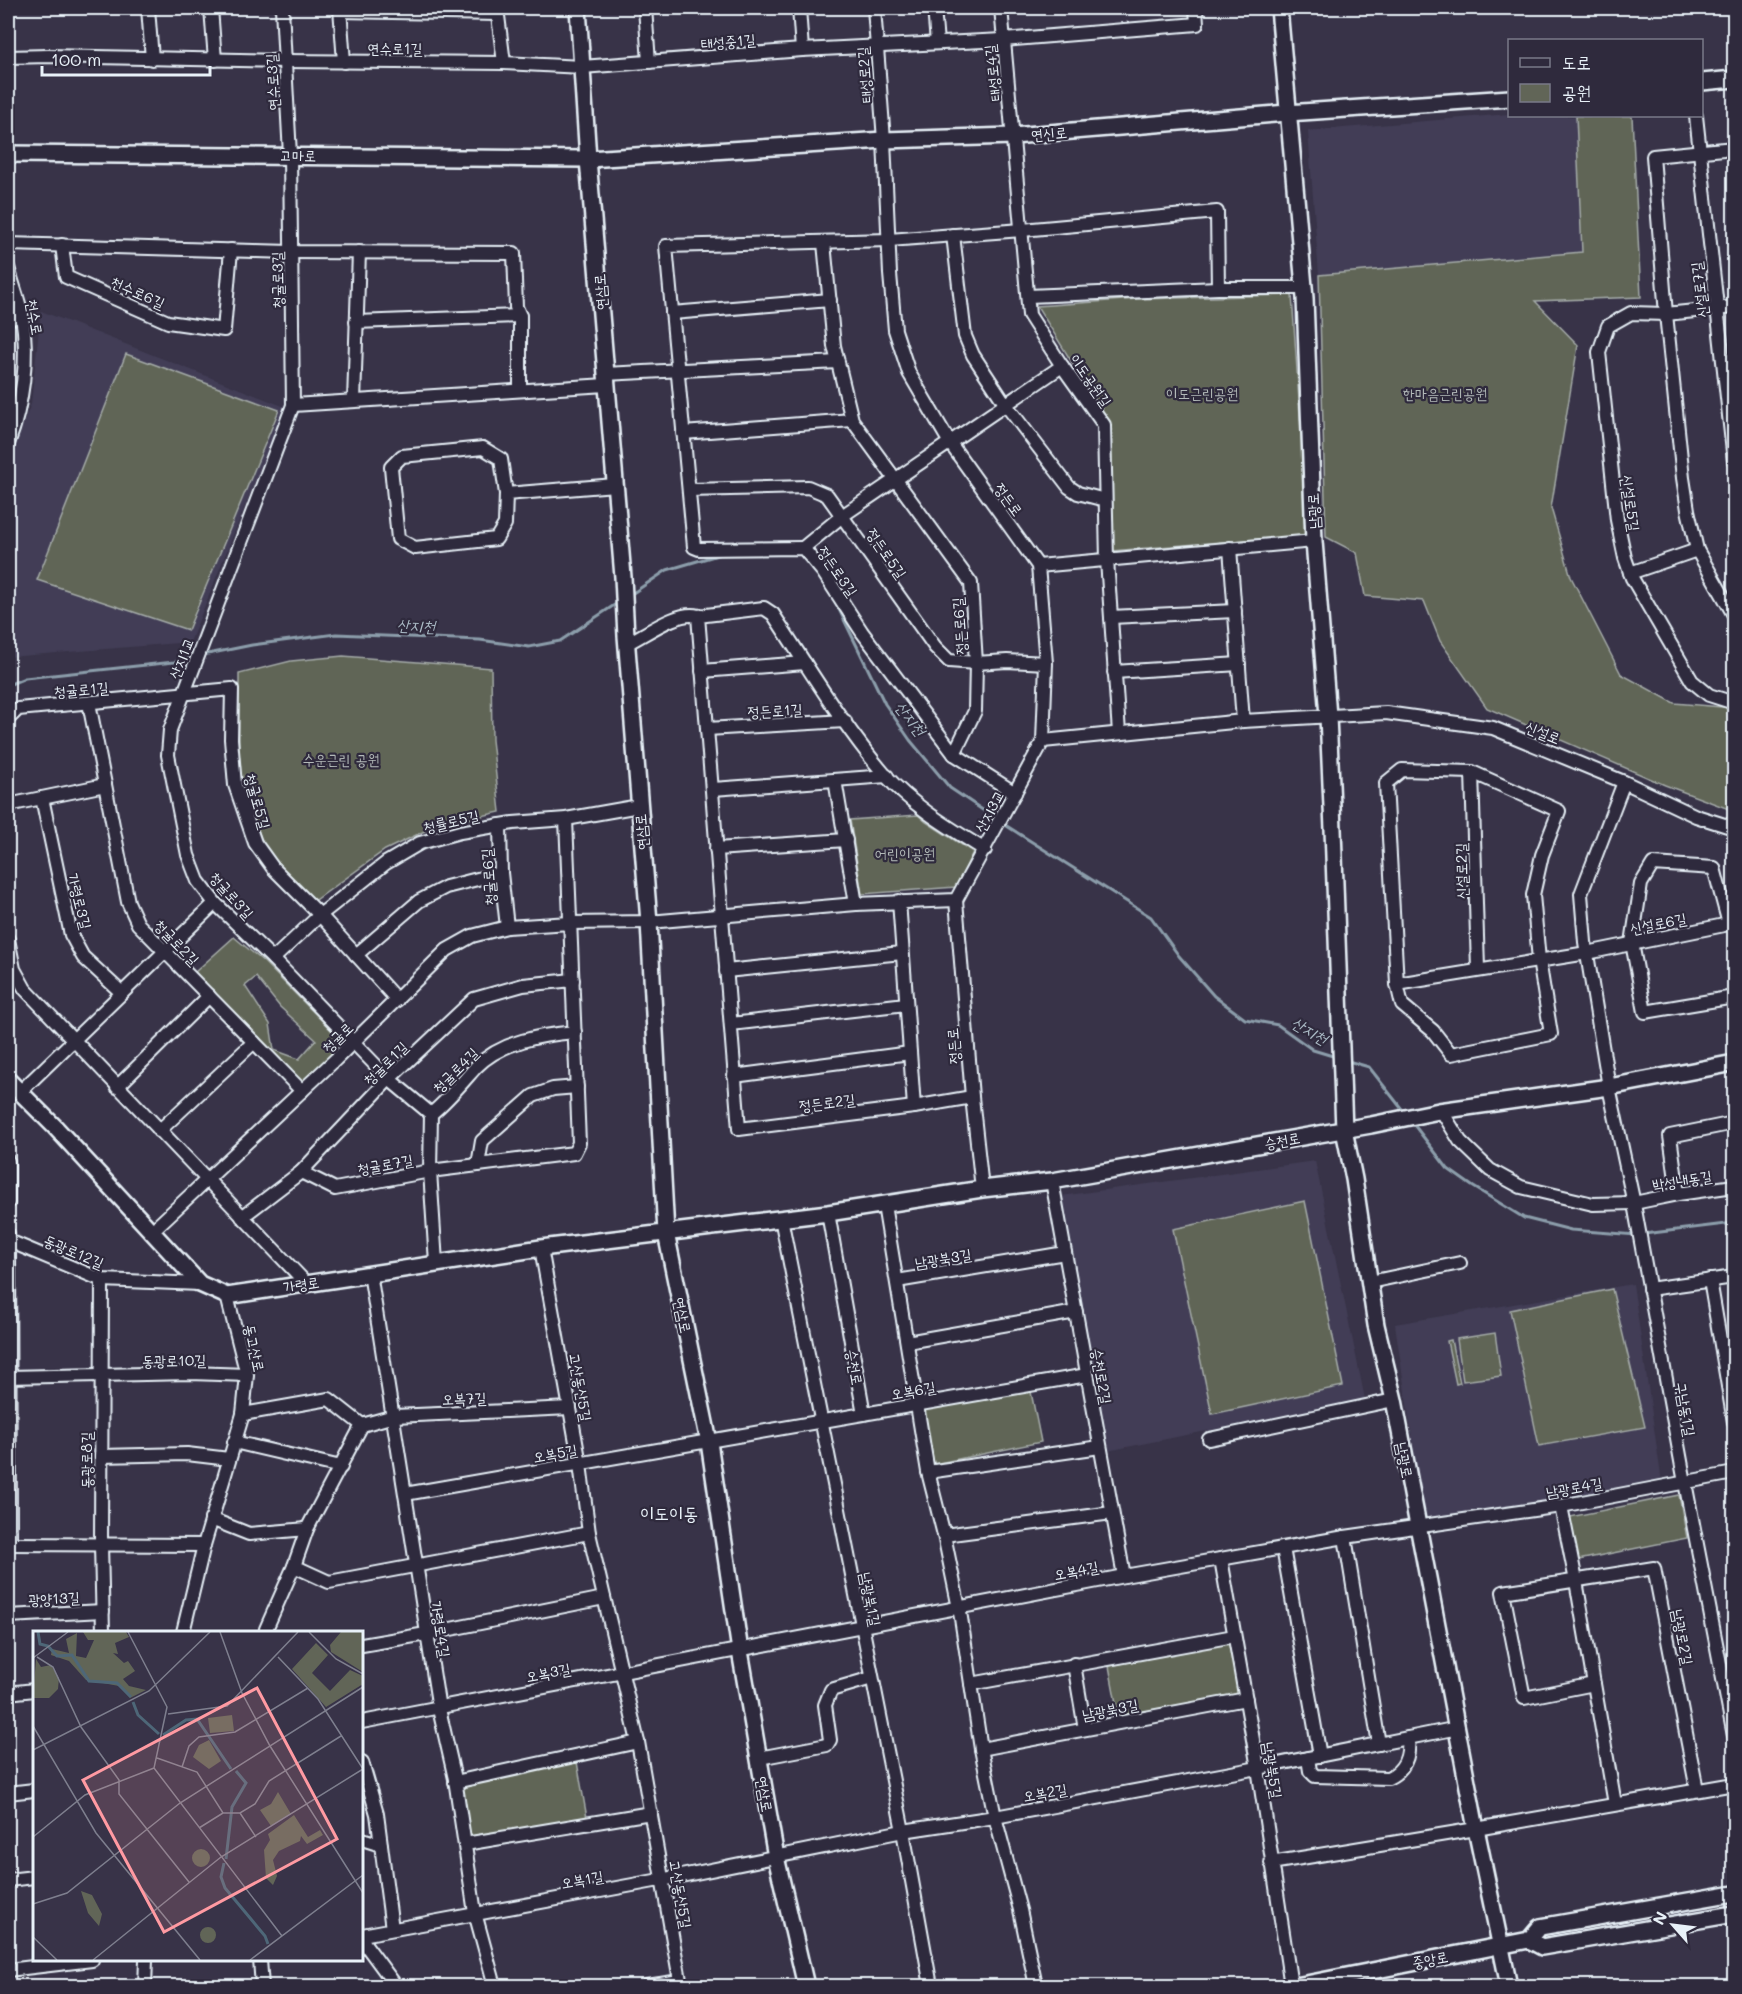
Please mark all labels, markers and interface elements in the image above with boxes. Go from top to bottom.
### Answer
street label: 태성중1길 [700,29,756,53]
street label: 연수로1길 [368,38,423,58]
scale bar [42,39,210,77]
legend [1508,39,1703,117]
street label: 태성로4길 [979,44,1005,102]
street label: 태성로2길 [852,46,876,104]
text: 100 m [51,47,101,71]
text: 도로 [1562,50,1591,74]
street label: 연수로3길 [261,53,283,111]
text: 공원 [1562,80,1591,104]
street label: 연신로 [1030,121,1068,145]
street label: 고마로 [280,145,316,165]
street label: 청귤로3길 [267,251,287,309]
street label: 신설로7길 [1686,261,1712,319]
street label: 천수로6길 [108,271,168,313]
street label: 연삼로 [589,273,611,311]
street label: 천수로 [22,297,48,337]
street label: 이도공원길 [1065,350,1117,410]
park label: 이도근린공원 [1166,383,1238,403]
park label: 한마음근린공원 [1403,383,1487,403]
street label: 신설로5길 [1617,473,1645,533]
street label: 정든로 [990,478,1028,520]
street label: 남광로 [1302,492,1324,530]
street label: 정든로5길 [862,524,912,582]
street label: 정든로3길 [813,542,863,600]
street label: 정든로6길 [947,597,971,655]
water label: 산지천 [396,614,438,636]
street label: 산지1교 [164,634,198,682]
street label: 청귤로1길 [53,677,109,701]
water label: 산지천 [891,696,932,741]
street label: 정든로1길 [747,699,803,721]
street label: 신설로 [1522,716,1564,748]
park label: 수운근린 공원 [302,749,380,769]
street label: 청귤로5길 [241,771,275,831]
street label: 산지3교 [970,786,1008,836]
street label: 청률로5길 [421,805,481,837]
street label: 연삼로 [629,813,653,851]
park label: 어린이공원 [875,843,935,863]
street label: 신설로2길 [1451,843,1471,899]
street label: 청귤로6길 [476,848,500,906]
street label: 청귤로3길 [205,867,259,923]
street label: 가령로3길 [63,871,97,931]
street label: 신설로6길 [1628,908,1688,938]
street label: 청귤로2길 [150,915,204,969]
water label: 산지천 [1288,1011,1334,1050]
street label: 청귤로 [317,1017,357,1057]
street label: 정든로 [941,1027,965,1065]
street label: 청귤로1길 [358,1037,412,1089]
street label: 청귤로4길 [428,1043,482,1097]
street label: 정든로2길 [798,1089,856,1115]
street label: 승천로 [1262,1127,1302,1153]
street label: 청귤로7길 [355,1149,415,1179]
street label: 박성내동길 [1651,1165,1713,1195]
street label: 동광로12길 [41,1229,107,1273]
street label: 남광북3길 [913,1244,973,1272]
street label: 가령로 [282,1271,320,1297]
street label: 연삼로 [669,1295,697,1335]
street label: 동고산로 [240,1322,270,1374]
street label: 승천로2길 [1087,1346,1117,1406]
street label: 승천로 [842,1347,868,1387]
street label: 동광로10길 [142,1349,206,1371]
street label: 고산동산5길 [565,1351,597,1423]
street label: 오복6길 [889,1376,937,1404]
street label: 구남동1길 [1671,1380,1701,1438]
street label: 오복7길 [441,1387,487,1409]
street label: 동광로8길 [76,1431,96,1489]
street label: 오복5길 [531,1439,579,1467]
street label: 남광로 [1392,1440,1418,1480]
street label: 남광로4길 [1544,1472,1604,1502]
district label: 이도이동 [640,1501,698,1525]
street label: 오복4길 [1052,1556,1100,1584]
street label: 남광북1길 [856,1570,886,1628]
street label: 광양13길 [28,1587,80,1609]
street label: 가령로4길 [427,1599,455,1659]
street label: 남광로2길 [1668,1607,1698,1667]
inset map [33,1631,363,1961]
street label: 오복3길 [524,1658,572,1686]
street label: 남광북3길 [1080,1694,1140,1724]
street label: 남광북5길 [1259,1740,1287,1800]
street label: 연삼로 [752,1774,778,1814]
street label: 오복2길 [1021,1778,1069,1806]
street label: 고산동산5길 [665,1858,697,1930]
street label: 오복1길 [559,1865,605,1893]
north arrow [1643,1895,1703,1955]
text: N [1647,1907,1671,1928]
street label: 중앙로 [1410,1946,1450,1972]

